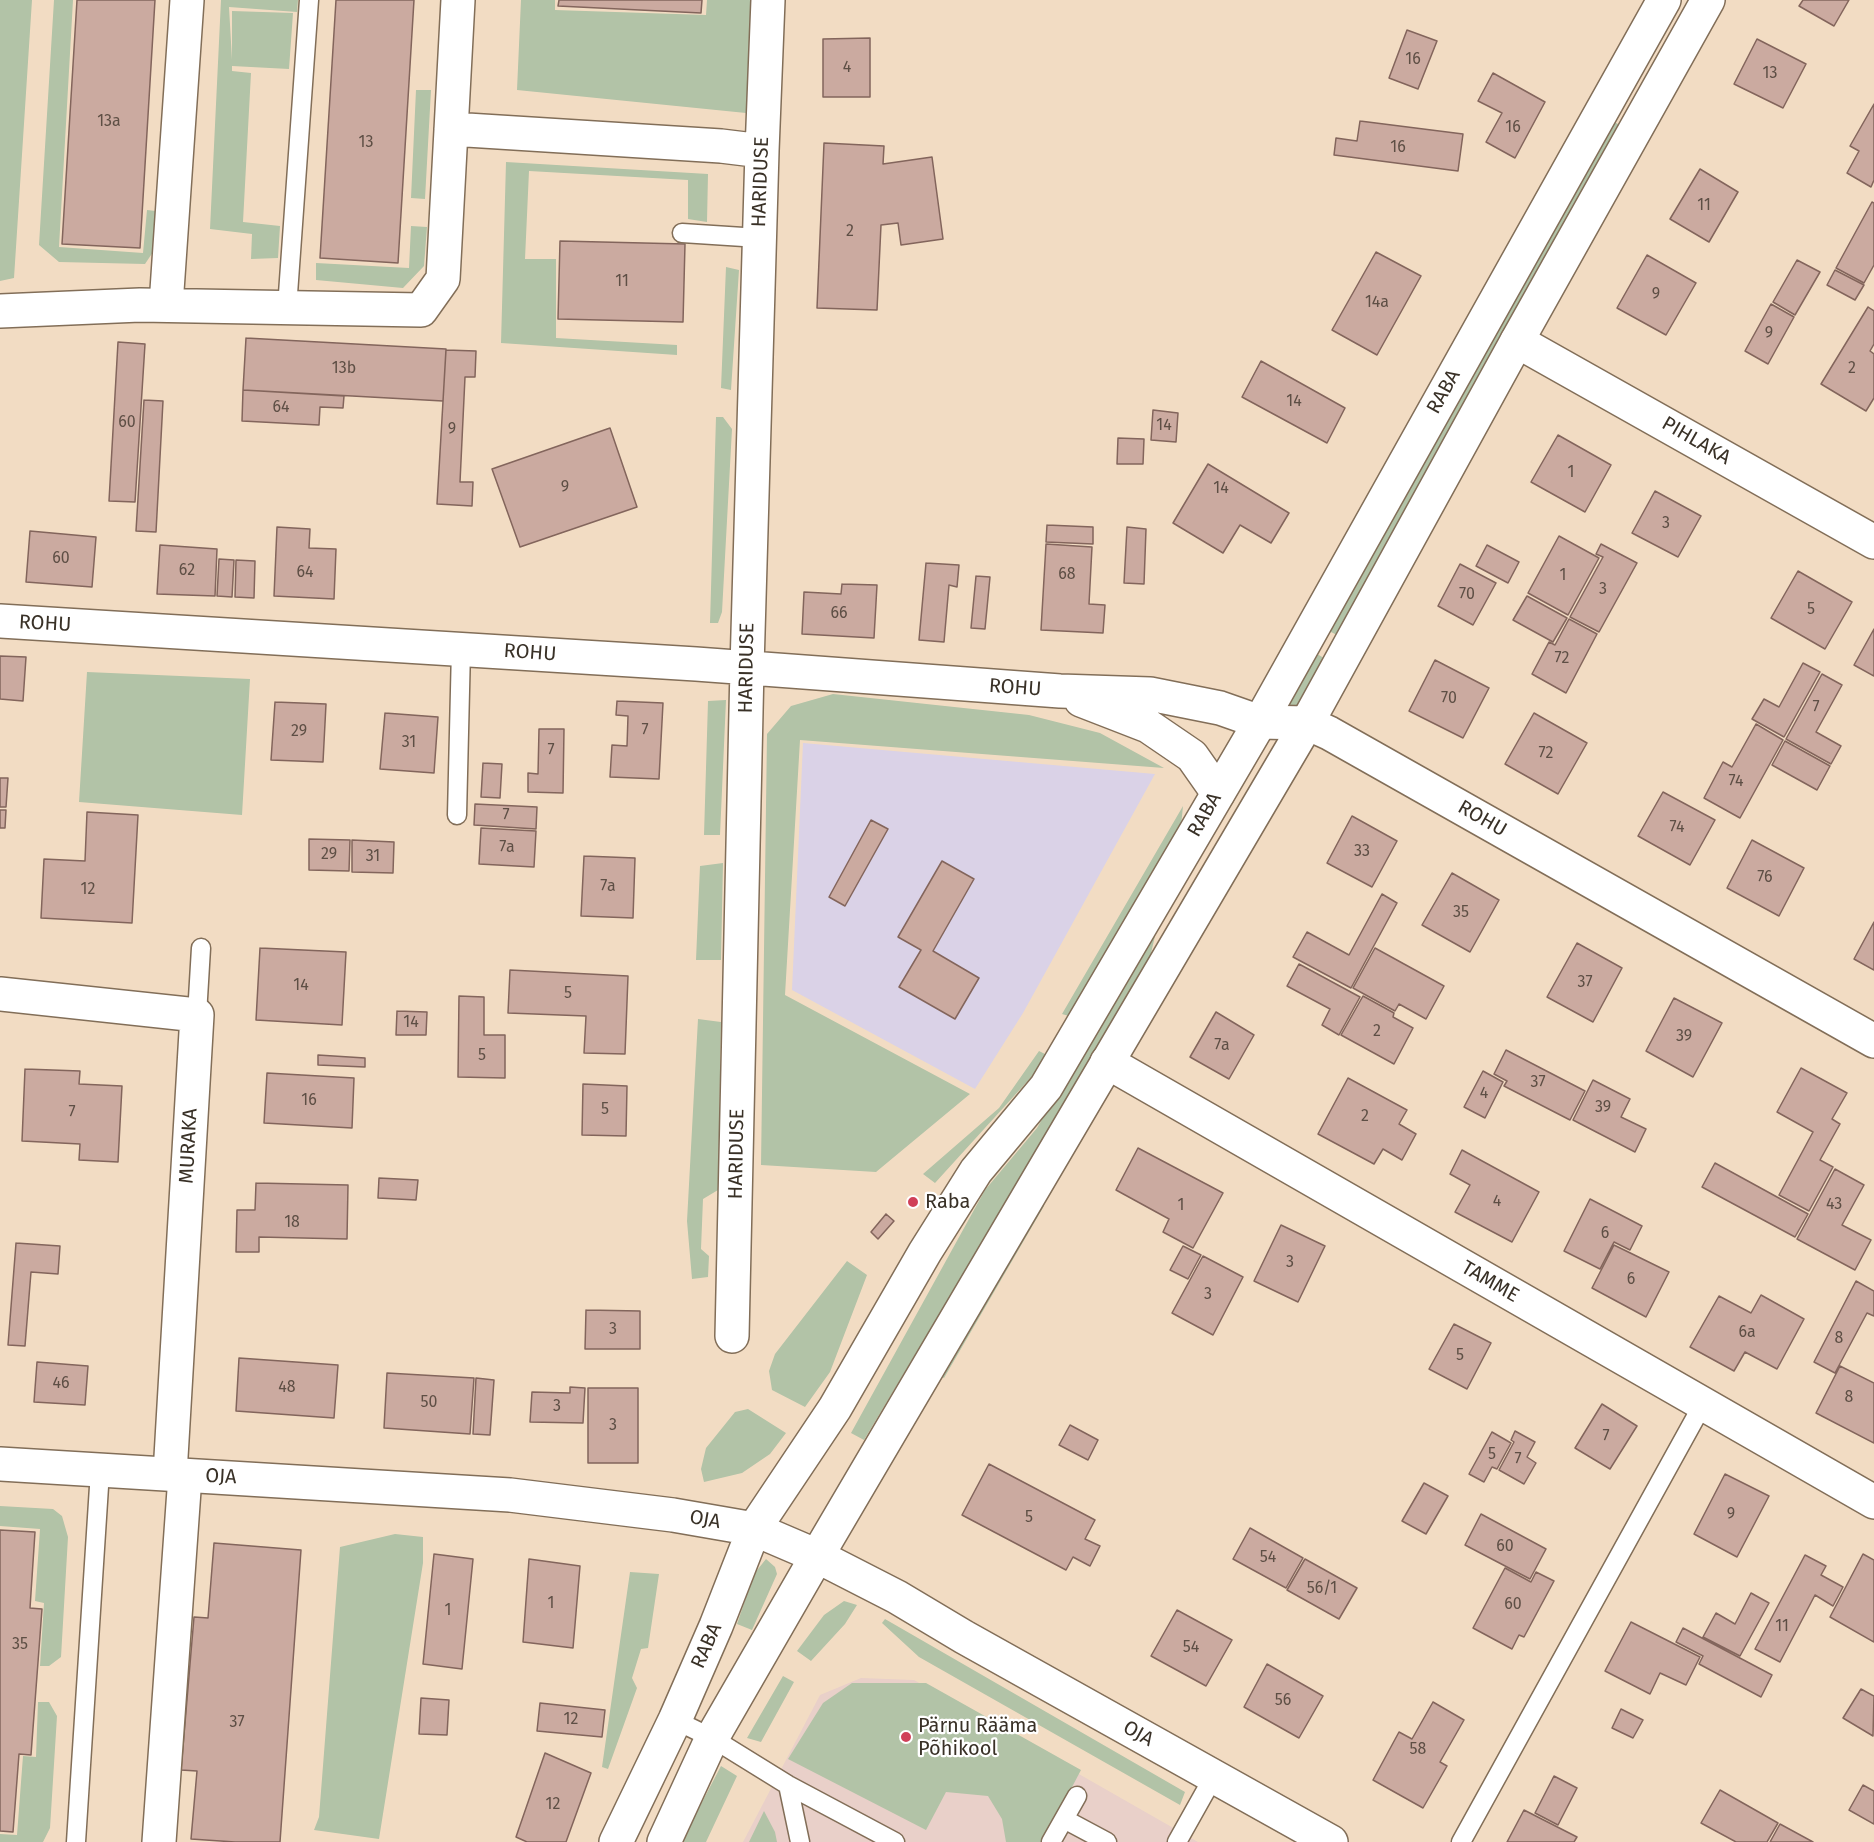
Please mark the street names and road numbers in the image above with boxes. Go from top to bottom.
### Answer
street label: HARIDUSE [747,136,775,228]
street label: RABA [1422,366,1466,418]
street label: PIHLAKA [1657,412,1735,470]
street label: ROHU [18,611,72,637]
street label: HARIDUSE [734,622,760,714]
street label: ROHU [503,639,557,667]
street label: ROHU [988,674,1042,702]
street label: RABA [1183,789,1227,841]
street label: ROHU [1453,795,1511,843]
street label: MURAKA [175,1108,203,1184]
street label: HARIDUSE [724,1108,750,1200]
street label: TAMME [1457,1256,1523,1308]
street label: OJA [205,1464,237,1490]
street label: OJA [688,1505,722,1535]
street label: RABA [686,1620,728,1672]
street label: OJA [1119,1716,1157,1752]

